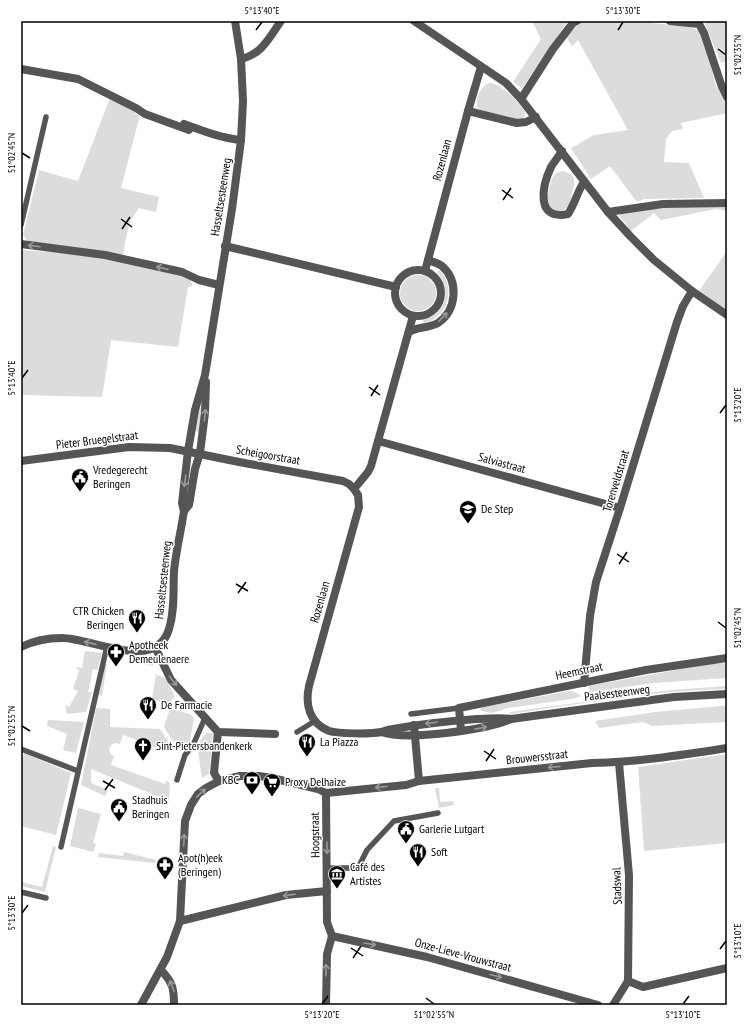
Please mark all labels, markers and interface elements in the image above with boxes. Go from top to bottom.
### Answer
text: 5°13'40"E [245,4,279,17]
text: 5°13'30"E [606,4,640,17]
text: 51°02'35"N [731,35,744,75]
text: 51°02'45"N [5,133,18,173]
street label: Rozenlaan [429,137,454,182]
street label: Hasseltsesteenweg [207,157,234,237]
one-way arrow [28,242,41,250]
one-way arrow [156,263,169,271]
one-way arrow [439,312,448,322]
text: 5°13'40"E [5,361,18,395]
text: 5°13'20"E [731,388,744,422]
one-way arrow [201,409,208,422]
street label: Pieter Bruegelstraat [55,427,139,452]
street label: Scheigoorstraat [235,442,302,468]
street label: Torenveldstraat [599,447,632,514]
street label: Salviastraat [477,449,528,476]
place label: Vredegerecht Beringen [92,462,148,491]
public building icon: Vredegerecht Beringen [70,467,90,492]
one-way arrow [181,474,189,487]
school or university icon: De Step [458,499,478,524]
place label: De Step [481,501,513,516]
street label: Hasseltsesteenweg [151,540,174,620]
street label: Rozenlaan [306,579,333,624]
place label: CTR Chicken Beringen [73,603,124,632]
restaurant icon: CTR Chicken Beringen [127,608,147,633]
text: 51°02'45"N [731,608,744,648]
place label: Apotheek Demeulenaere [129,637,189,666]
one-way arrow [84,638,97,646]
pharmacy icon: Apotheek Demeulenaere [106,642,126,667]
street label: Heemstraat [554,658,604,683]
one-way arrow [168,676,177,687]
street label: Paalsesteenweg [583,681,651,704]
restaurant icon: De Farmacie [138,695,158,720]
place label: De Farmacie [161,697,212,712]
text: 51°02'55"N [5,706,18,746]
one-way arrow [425,720,438,727]
one-way arrow [474,723,487,731]
restaurant icon: La Piazza [297,732,317,757]
place label: La Piazza [320,734,359,749]
church icon: Sint-Pietersbandenkerk [133,736,153,761]
place label: Sint-Pietersbandenkerk [156,738,252,753]
street label: Brouwersstraat [505,746,569,767]
one-way arrow [548,763,561,771]
bank icon: KBC [242,770,262,795]
place label: KBC [222,772,239,787]
supermarket icon: Proxy Delhaize [262,772,282,797]
place label: Proxy Delhaize [285,774,346,789]
one-way arrow [375,784,388,791]
one-way arrow [195,789,205,798]
place label: Stadhuis Beringen [132,792,169,821]
public building icon: Stadhuis Beringen [109,797,129,822]
street label: Hoogstraat [307,811,322,858]
public building icon: Garlerie Lutgart [396,819,416,844]
place label: Garlerie Lutgart [419,821,485,836]
one-way arrow [181,834,188,847]
one-way arrow [323,841,331,854]
restaurant icon: Soft [408,842,428,867]
place label: Soft [431,844,448,859]
place label: Apot(h)eek (Beringen) [178,850,223,879]
pharmacy icon: Apot(h)eek (Beringen) [155,855,175,880]
place label: Café des Artistes [350,859,385,888]
museum icon: Café des Artistes [327,864,347,889]
street label: Stadswal [608,867,625,905]
one-way arrow [282,891,295,899]
text: 5°13'30"E [5,896,18,930]
text: 5°13'10"E [731,924,744,958]
street label: Onze-Lieve-Vrouwstraat [413,934,514,975]
one-way arrow [364,940,377,948]
one-way arrow [322,964,330,977]
one-way arrow [490,973,503,980]
one-way arrow [167,980,175,992]
text: 5°13'20"E [305,1008,339,1021]
text: 51°02'55"N [414,1008,454,1021]
text: 5°13'10"E [666,1008,700,1021]

